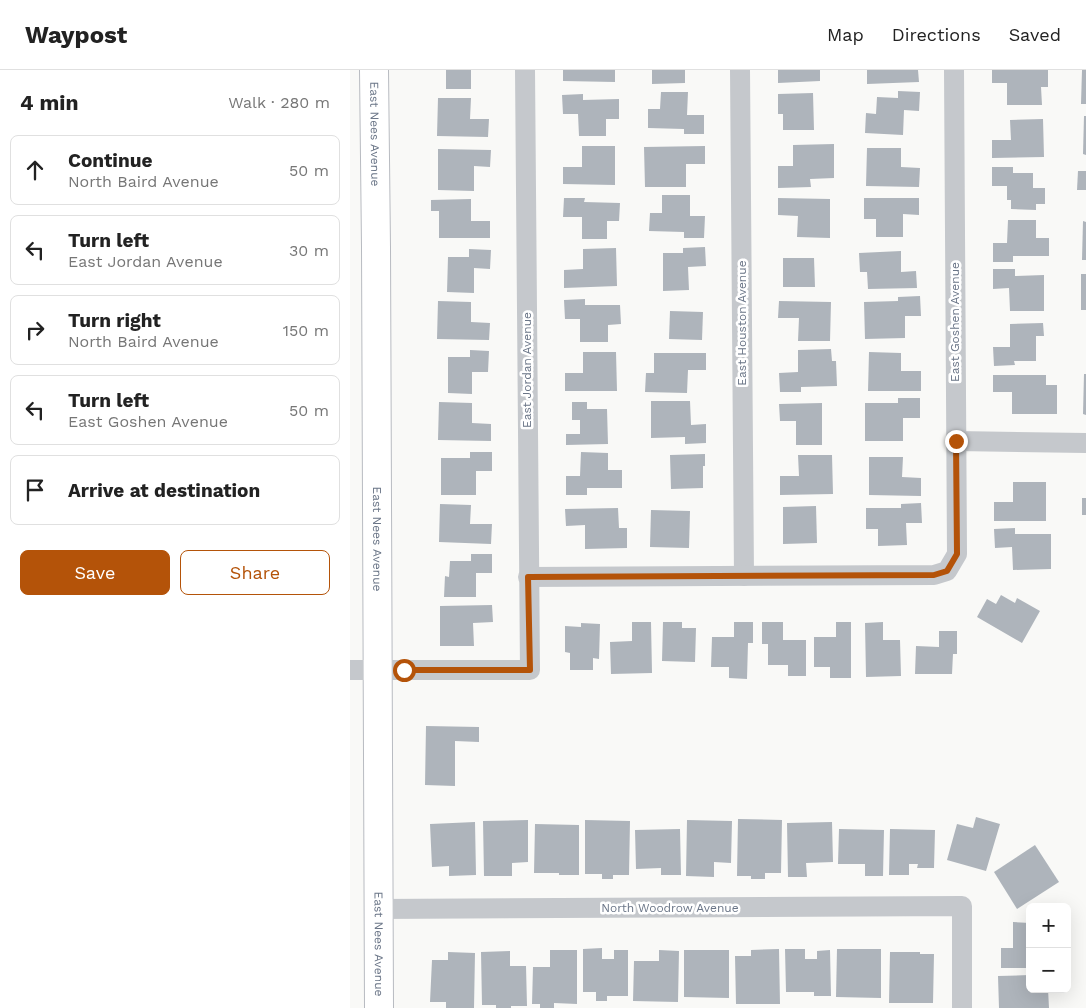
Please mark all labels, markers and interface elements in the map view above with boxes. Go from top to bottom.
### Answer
text: Waypost [25,21,127,49]
text: Map [827,24,864,45]
text: Directions [892,24,981,45]
text: Saved [1009,24,1061,45]
street label: East Nees Avenue [367,81,382,187]
text: 4 min [20,90,78,115]
text: Walk · 280 m [228,93,330,112]
text: Continue [68,149,152,172]
icon: ahead [21,156,49,184]
text: 50 m [289,161,329,180]
text: North Baird Avenue [68,172,219,191]
text: Turn left [68,229,149,252]
icon: left [21,236,49,264]
text: 30 m [289,241,329,260]
text: East Jordan Avenue [68,252,223,271]
street label: East Houston Avenue [735,260,749,386]
street label: East Goshen Avenue [948,262,962,382]
text: Turn right [68,309,161,332]
street label: East Jordan Avenue [520,312,534,428]
icon: right [21,316,49,344]
text: 150 m [283,321,329,340]
text: North Baird Avenue [68,332,219,351]
text: Turn left [68,389,149,412]
icon: left [21,396,49,424]
text: 50 m [289,401,329,420]
text: East Goshen Avenue [68,412,228,431]
route end [945,430,968,453]
icon: arrive [21,476,49,504]
text: Arrive at destination [68,479,260,502]
street label: East Nees Avenue [370,486,384,592]
button: Save [20,550,170,595]
button: Share [180,550,330,595]
route start [393,659,416,682]
street label: East Nees Avenue [372,891,386,997]
street label: North Woodrow Avenue [601,901,739,915]
map controls [1026,903,1071,993]
button: + [1026,903,1071,948]
button: − [1026,948,1071,993]

